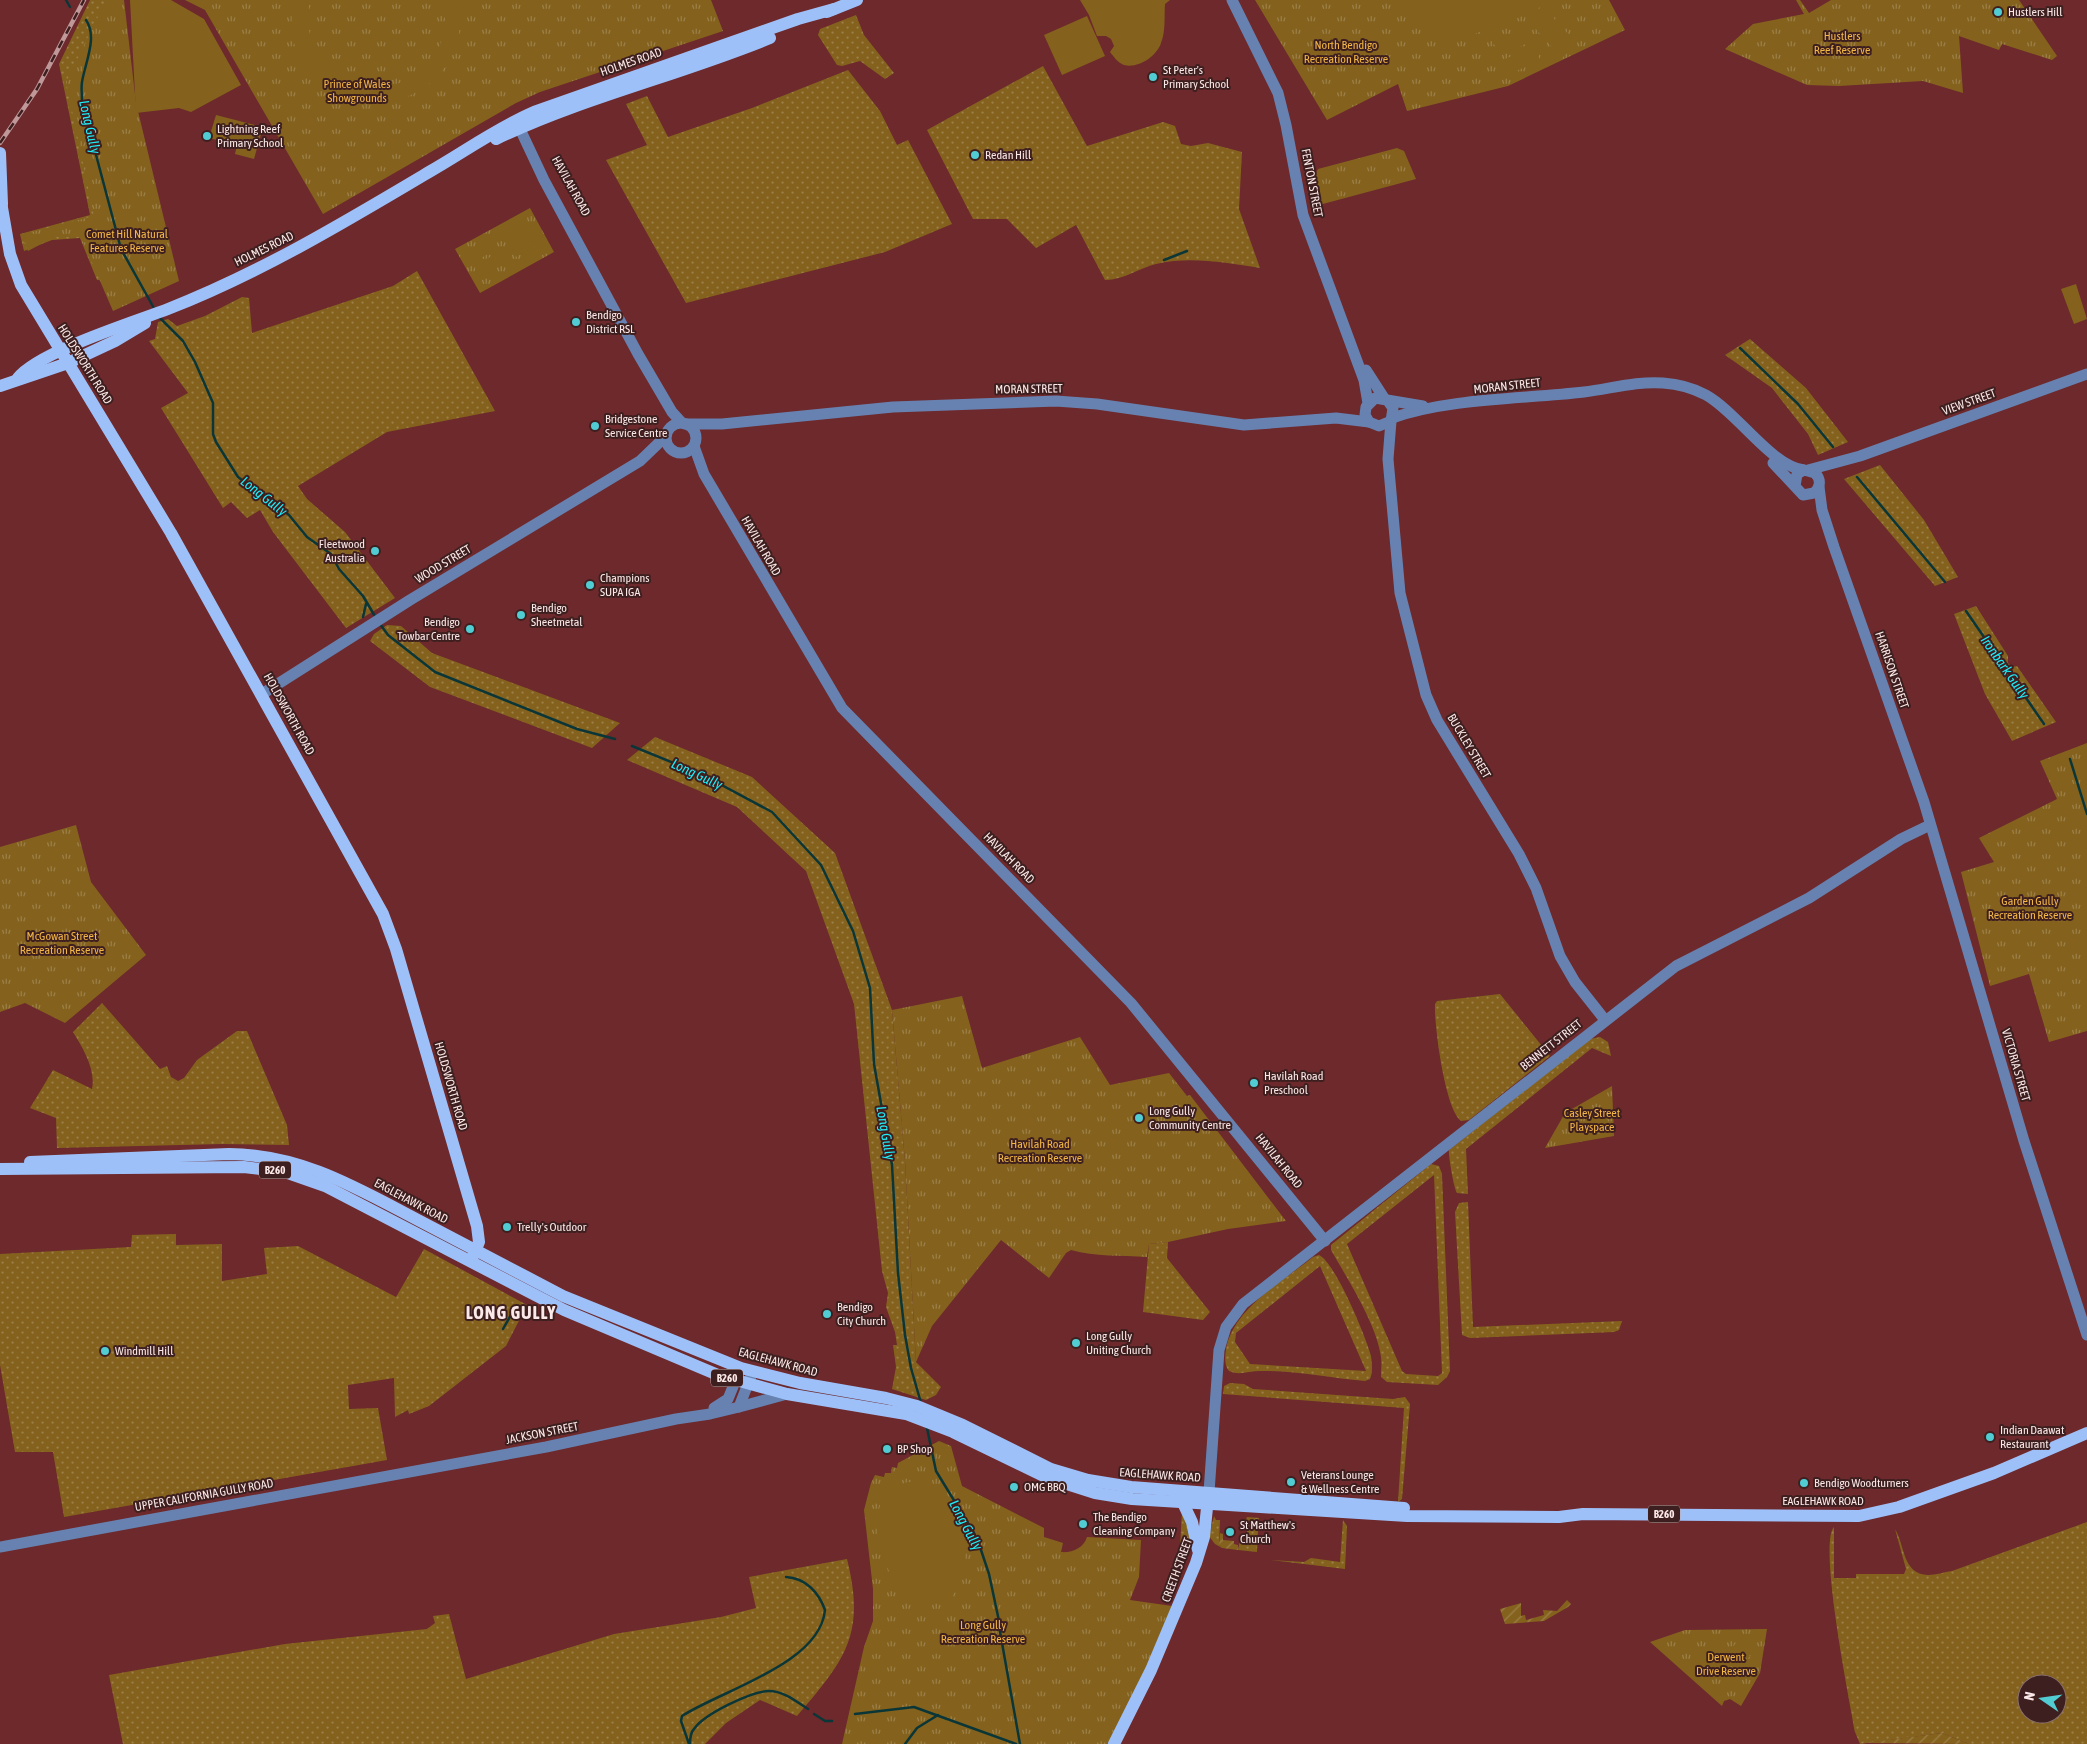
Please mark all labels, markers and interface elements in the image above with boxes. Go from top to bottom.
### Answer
place label: Hustlers Hill [2008,5,2063,19]
marker: Hustlers Hill [1992,6,2004,18]
park label: Hustlers Reef Reserve [1814,29,1870,57]
park label: North Bendigo Recreation Reserve [1304,38,1388,66]
street label: HOLMES ROAD [598,45,664,79]
place label: St Peter's Primary School [1163,63,1230,91]
marker: St Peter's Primary School [1147,71,1159,83]
park label: Prince of Wales Showgrounds [324,77,390,105]
water label: Long Gully [76,99,104,156]
place label: Lightning Reef Primary School [217,122,284,150]
marker: Lightning Reef Primary School [201,130,213,142]
place label: Redan Hill [985,148,1032,162]
street label: FENTON STREET [1298,148,1326,219]
marker: Redan Hill [969,149,981,161]
street label: HAVILAH ROAD [549,154,593,219]
park label: Comet Hill Natural Features Reserve [86,227,169,255]
street label: HOLMES ROAD [232,229,296,269]
place label: Bendigo District RSL [586,308,635,336]
marker: Bendigo District RSL [570,316,582,328]
street label: HOLDSWORTH ROAD [55,322,115,407]
street label: MORAN STREET [1473,375,1542,396]
street label: MORAN STREET [995,381,1064,397]
street label: VIEW STREET [1940,386,1998,418]
place label: Bridgestone Service Centre [605,412,667,440]
marker: Bridgestone Service Centre [589,420,601,432]
water label: Long Gully [238,473,291,519]
street label: HAVILAH ROAD [738,514,784,578]
place label: Fleetwood Australia [319,537,365,565]
street label: WOOD STREET [412,541,474,586]
marker: Fleetwood Australia [369,545,381,557]
place label: Champions SUPA IGA [600,571,650,599]
marker: Champions SUPA IGA [584,579,596,591]
place label: Bendigo Sheetmetal [531,601,583,629]
marker: Bendigo Sheetmetal [515,609,527,621]
place label: Bendigo Towbar Centre [397,615,460,643]
marker: Bendigo Towbar Centre [464,623,476,635]
street label: HARRISON STREET [1872,630,1912,711]
water label: Ironbark Gully [1977,632,2033,702]
street label: HOLDSWORTH ROAD [261,671,317,758]
street label: BUCKLEY STREET [1444,711,1494,781]
water label: Long Gully [669,755,725,793]
street label: HAVILAH ROAD [981,830,1038,887]
park label: Garden Gully Recreation Reserve [1988,894,2072,922]
park label: McGowan Street Recreation Reserve [20,929,104,957]
street label: BENNETT STREET [1518,1016,1585,1073]
street label: VICTORIA STREET [1999,1027,2033,1104]
street label: HOLDSWORTH ROAD [432,1040,470,1132]
place label: Havilah Road Preschool [1264,1069,1323,1097]
marker: Havilah Road Preschool [1248,1077,1260,1089]
place label: Long Gully Community Centre [1149,1104,1231,1132]
water label: Long Gully [873,1105,899,1161]
park label: Casley Street Playspace [1564,1106,1621,1134]
marker: Long Gully Community Centre [1133,1112,1145,1124]
street label: HAVILAH ROAD [1253,1131,1305,1191]
park label: Havilah Road Recreation Reserve [998,1137,1082,1165]
road number: B260 [259,1162,291,1178]
street label: EAGLEHAWK ROAD [372,1176,450,1226]
place label: Trelly's Outdoor [517,1220,587,1234]
marker: Trelly's Outdoor [501,1221,513,1233]
place label: Bendigo City Church [837,1300,886,1328]
district label: LONG GULLY [466,1302,556,1323]
marker: Bendigo City Church [821,1308,833,1320]
place label: Long Gully Uniting Church [1086,1329,1151,1357]
marker: Long Gully Uniting Church [1070,1337,1082,1349]
place label: Windmill Hill [115,1344,174,1358]
marker: Windmill Hill [99,1345,111,1357]
street label: EAGLEHAWK ROAD [737,1345,819,1379]
road number: B260 [711,1370,743,1386]
street label: JACKSON STREET [505,1419,580,1447]
place label: Indian Daawat Restaurant [2000,1423,2065,1451]
marker: Indian Daawat Restaurant [1984,1431,1996,1443]
place label: BP Shop [897,1442,933,1456]
marker: BP Shop [881,1443,893,1455]
street label: EAGLEHAWK ROAD [1119,1465,1201,1485]
place label: Veterans Lounge & Wellness Centre [1301,1468,1380,1496]
street label: UPPER CALIFORNIA GULLY ROAD [134,1476,275,1514]
marker: Veterans Lounge & Wellness Centre [1285,1476,1297,1488]
place label: Bendigo Woodturners [1814,1476,1909,1490]
marker: Bendigo Woodturners [1798,1477,1810,1489]
place label: OMG BBQ [1024,1480,1066,1494]
marker: OMG BBQ [1008,1481,1020,1493]
street label: EAGLEHAWK ROAD [1782,1494,1864,1508]
water label: Long Gully [946,1497,986,1553]
road number: B260 [1648,1506,1680,1522]
place label: The Bendigo Cleaning Company [1093,1510,1175,1538]
marker: The Bendigo Cleaning Company [1077,1518,1089,1530]
place label: St Matthew's Church [1240,1518,1295,1546]
marker: St Matthew's Church [1224,1526,1236,1538]
street label: CREETH STREET [1159,1535,1195,1604]
park label: Long Gully Recreation Reserve [941,1618,1025,1646]
park label: Derwent Drive Reserve [1696,1650,1756,1678]
north arrow [2017,1674,2067,1724]
text: N [2021,1690,2038,1702]

